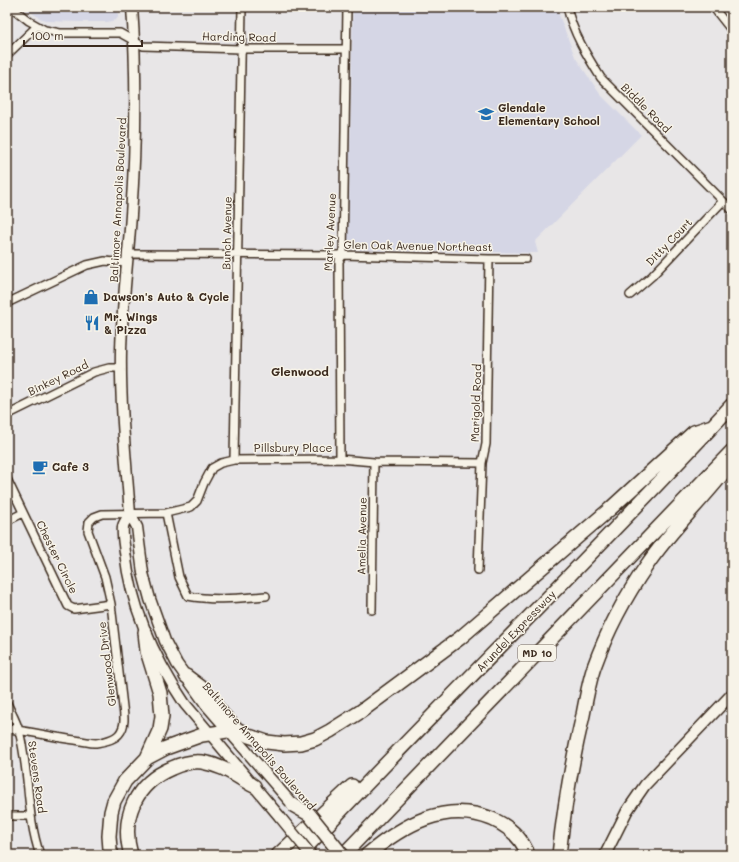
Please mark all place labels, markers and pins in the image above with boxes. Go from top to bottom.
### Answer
place label: Glendale Elementary School [498,100,600,128]
school or university icon: Glendale Elementary School [477,105,495,123]
shop icon: Dawson's Auto & Cycle [82,288,100,306]
place label: Dawson's Auto & Cycle [103,289,229,304]
place label: Mr. Wings & Pizza [104,309,158,337]
restaurant icon: Mr. Wings & Pizza [83,314,101,332]
cafe icon: Cafe 3 [31,458,49,476]
place label: Cafe 3 [52,459,89,474]

